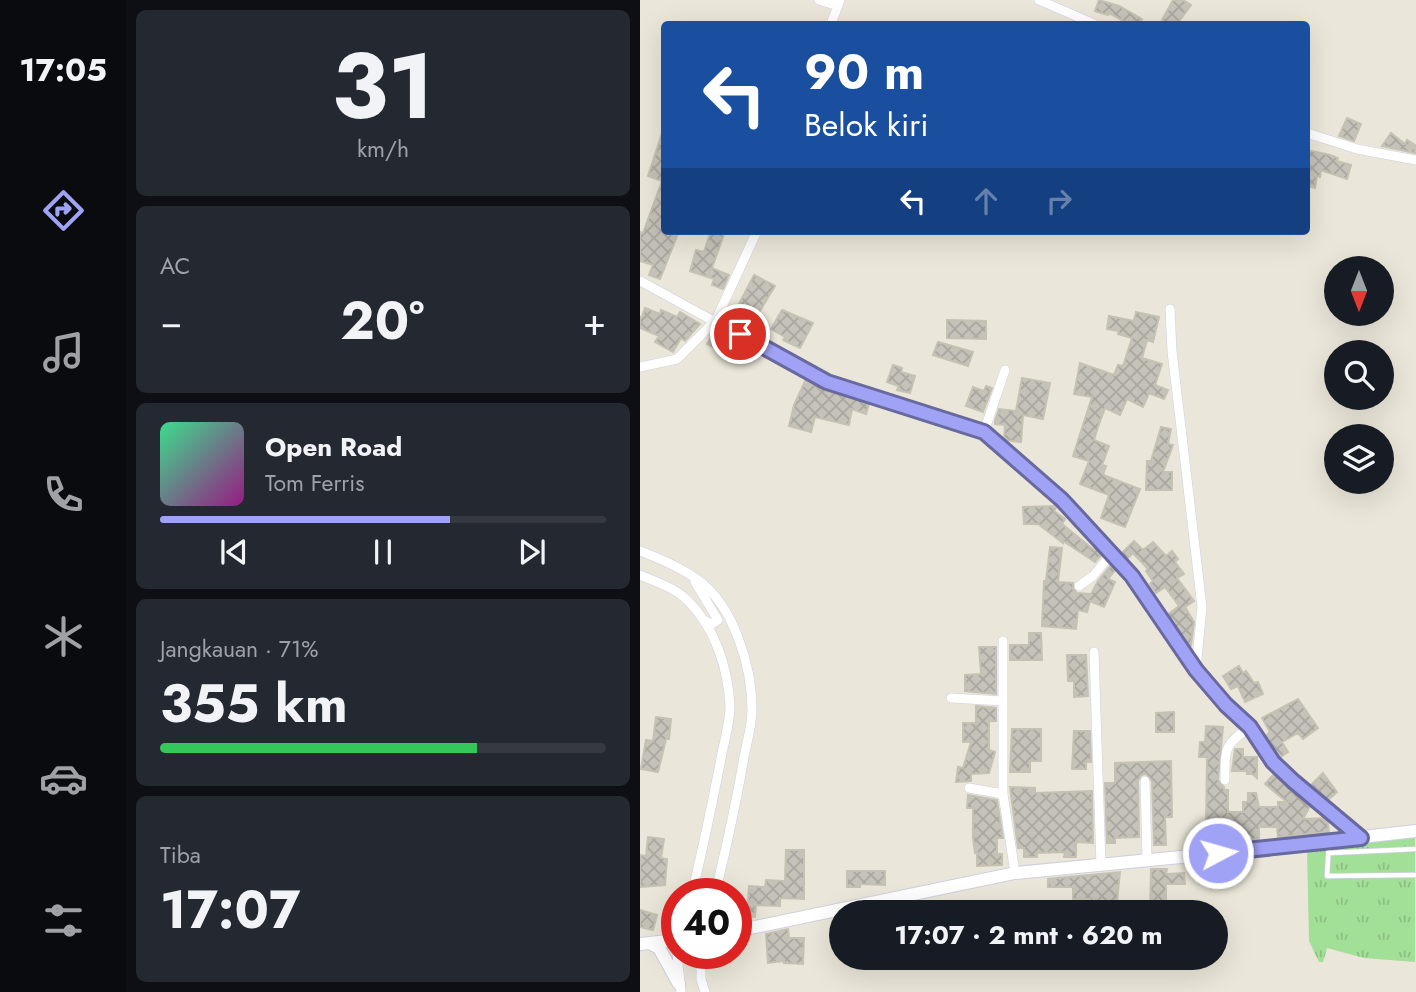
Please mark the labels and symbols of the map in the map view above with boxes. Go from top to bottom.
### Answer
north arrow [1324,256,1394,326]
pin [710,304,770,364]
position arrow [1181,816,1255,890]
speed limit sign: 40 [661,878,752,969]

